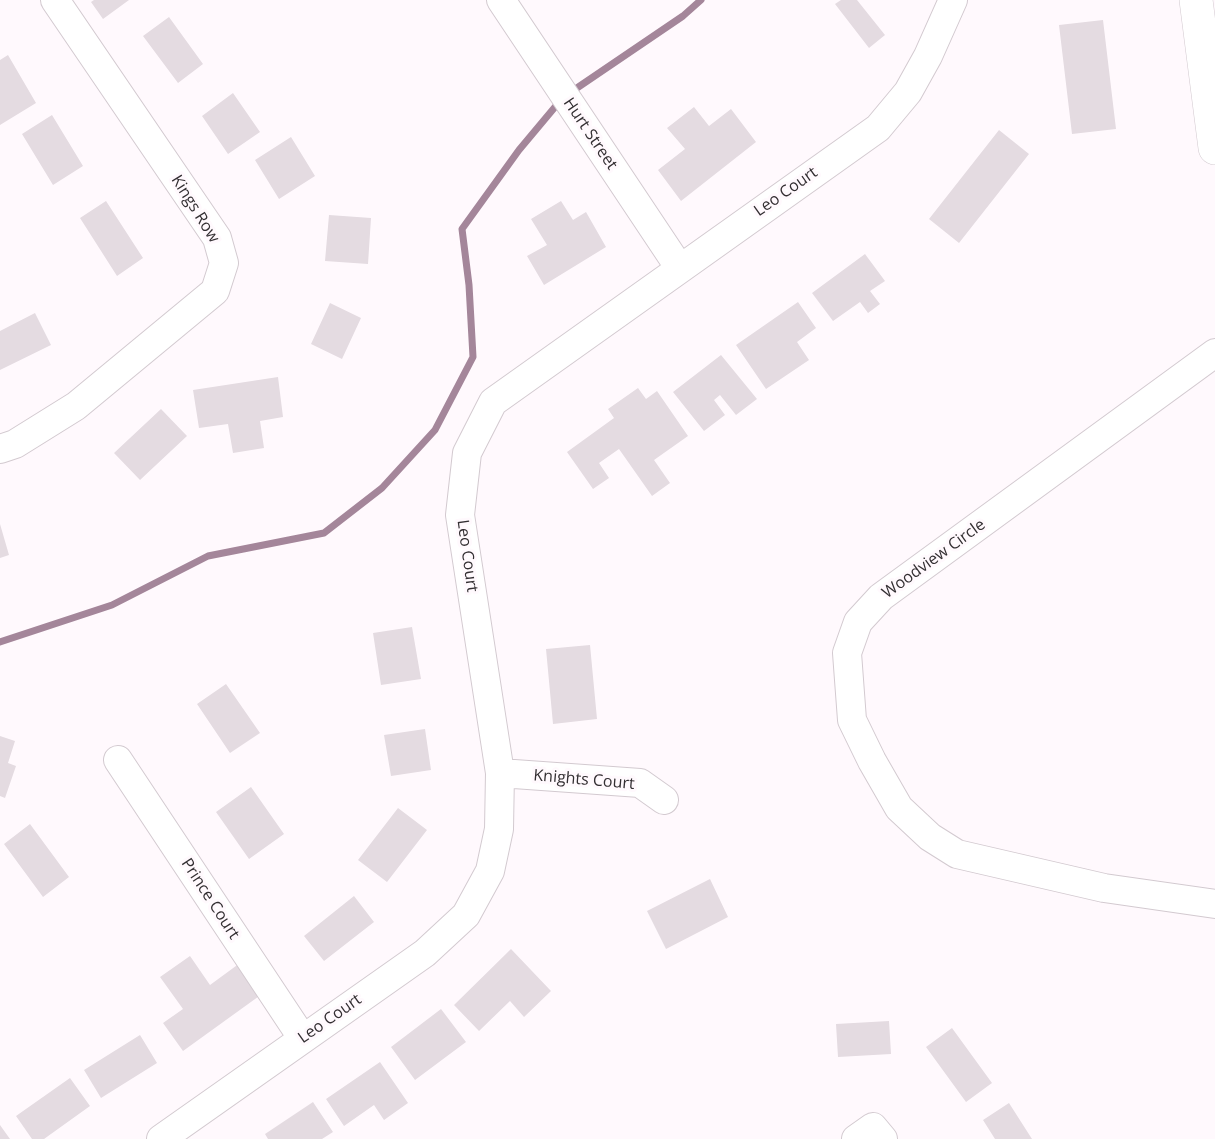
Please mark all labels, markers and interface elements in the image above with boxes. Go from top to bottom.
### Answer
street label: Hurt Street [559,94,621,174]
street label: Leo Court [751,163,821,221]
street label: Kings Row [167,172,223,246]
street label: Woodview Circle [879,515,989,603]
street label: Leo Court [452,519,482,593]
street label: Knights Court [533,766,635,794]
street label: Prince Court [177,855,243,943]
street label: Leo Court [295,990,365,1048]

